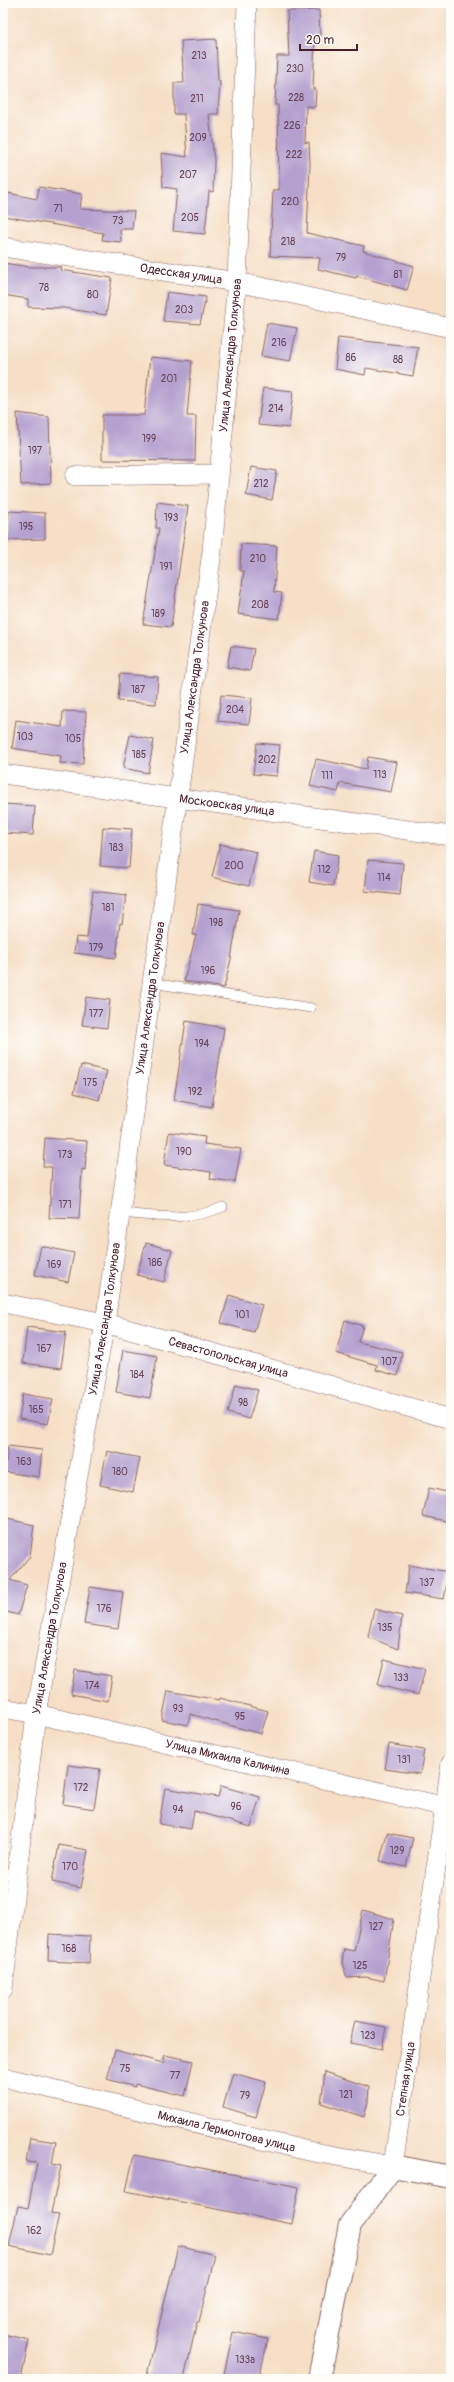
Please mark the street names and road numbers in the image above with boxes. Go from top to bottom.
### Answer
street label: Одесская улица [139,261,223,288]
street label: Улица Александра Толкунова [216,278,245,433]
street label: Улица Александра Толкунова [177,599,213,755]
street label: Московская улица [178,791,276,820]
street label: Улица Александра Толкунова [133,920,169,1076]
street label: Улица Александра Толкунова [85,1241,124,1396]
street label: Севастопольская улица [167,1334,290,1382]
street label: Улица Александра Толкунова [29,1561,71,1716]
street label: Улица Михаила Калинина [164,1737,292,1779]
street label: Степная улица [393,2040,419,2117]
street label: Михаила Лермонтова улица [156,2108,297,2156]

